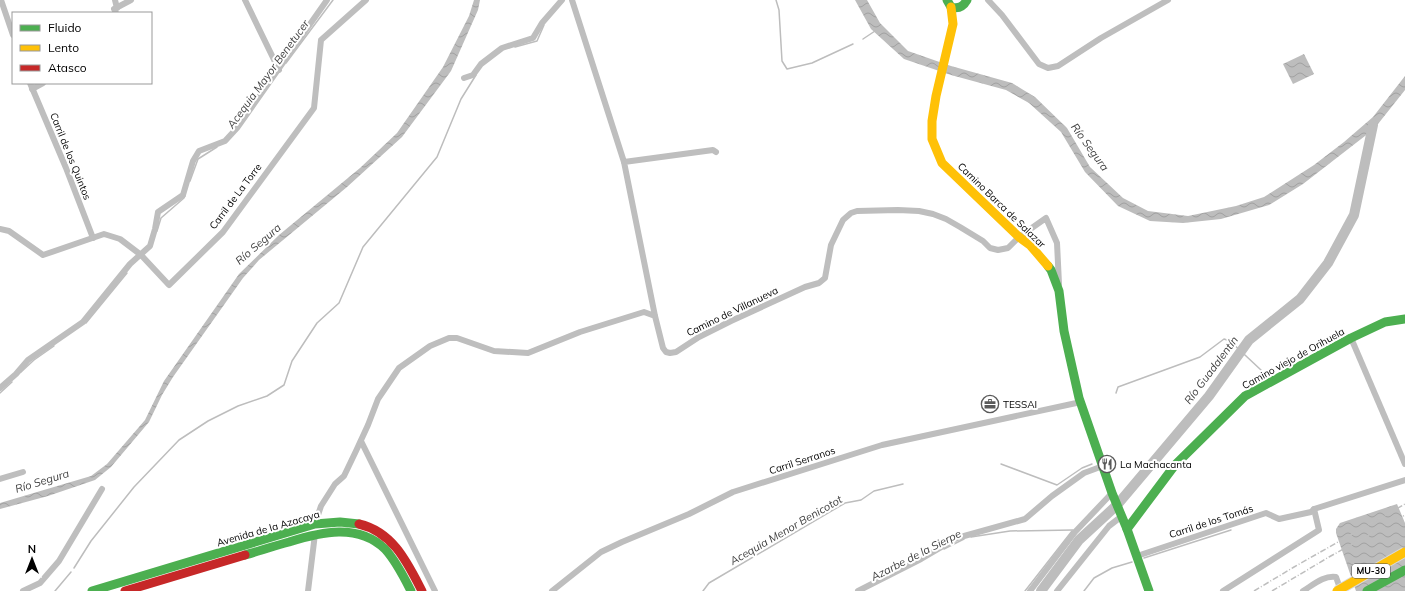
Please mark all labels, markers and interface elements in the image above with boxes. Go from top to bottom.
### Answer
legend [12,12,152,84]
water label: Acequia Mayor Benetucer [223,16,313,132]
text: Fluido [48,20,82,35]
text: Lento [48,40,79,55]
text: Atasco [48,60,87,75]
street label: Carril de los Quintos [47,111,94,202]
water label: Río Segura [1068,120,1112,174]
street label: Camino Barca de Salazar [955,160,1049,251]
street label: Carril de La Torre [206,161,264,232]
water label: Río Segura [232,220,284,268]
street label: Camino de Villanueva [684,284,780,339]
street label: Camino viejo de Orihuela [1240,325,1347,392]
water label: Río Guadalentín [1181,333,1241,407]
office icon: TESSAI [980,394,1000,414]
place label: TESSAI [1003,398,1037,411]
street label: Carril Serranos [767,444,837,477]
restaurant icon: La Machacanta [1097,454,1117,474]
place label: La Machacanta [1120,458,1192,471]
water label: Río Segura [13,466,71,496]
water label: Acequia Menor Benicotot [726,492,846,568]
street label: Carril de los Tomás [1167,502,1255,541]
street label: Avenida de la Azacaya [215,508,321,549]
water label: Azarbe de la Sierpe [868,526,963,584]
north arrow [12,539,52,579]
text: N [28,542,36,556]
road number: MU-30 [1352,564,1390,578]

